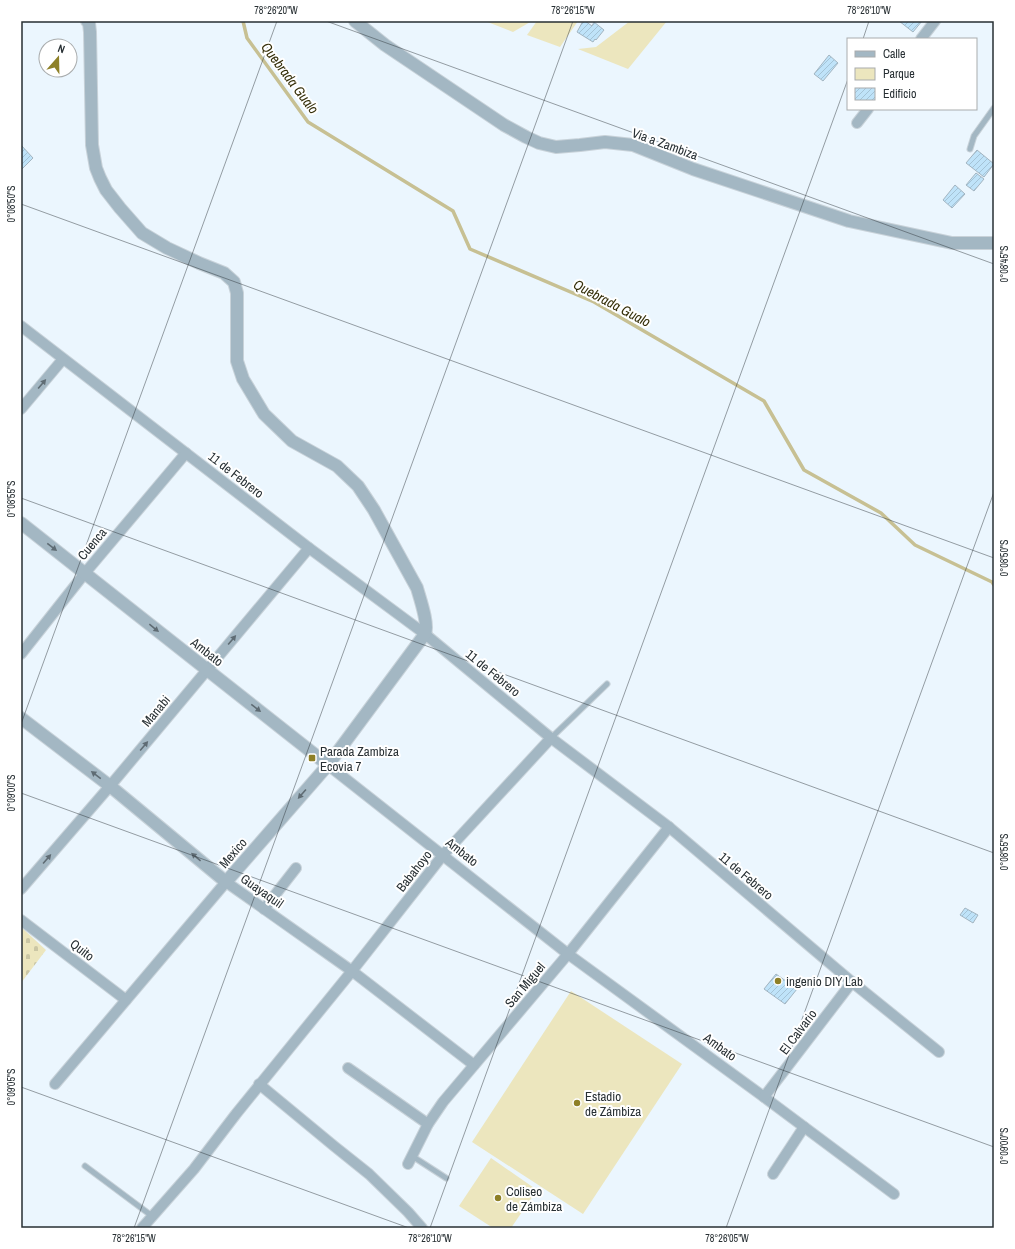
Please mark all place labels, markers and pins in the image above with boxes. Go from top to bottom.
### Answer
place label: Parada Zambiza Ecovia 7 [320,743,399,775]
marker: Parada Zambiza Ecovia 7 [307,753,317,763]
place label: ingenio DIY Lab [786,973,863,990]
marker: ingenio DIY Lab [773,976,783,986]
place label: Estadio de Zámbiza [585,1088,641,1120]
marker: Estadio de Zámbiza [572,1098,582,1108]
place label: Coliseo de Zámbiza [506,1183,562,1215]
marker: Coliseo de Zámbiza [493,1193,503,1203]

